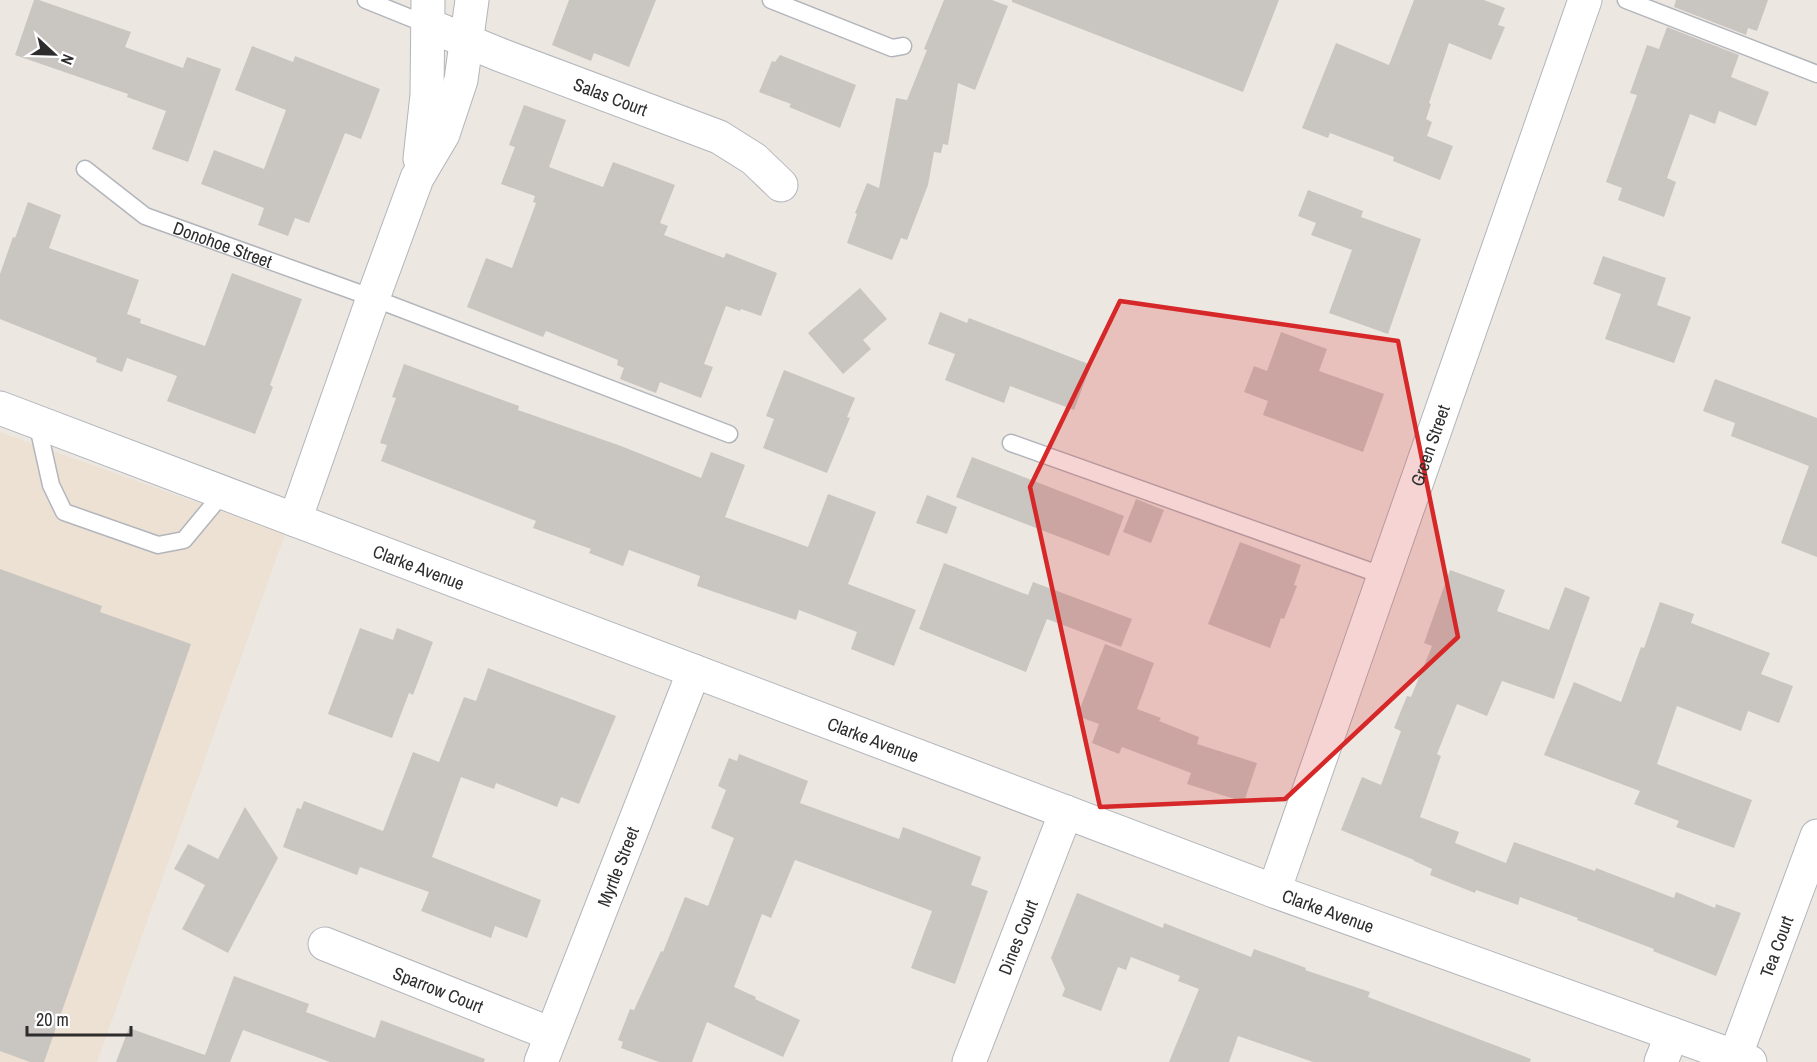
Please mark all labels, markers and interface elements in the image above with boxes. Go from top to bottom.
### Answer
north arrow [24,24,84,84]
text: N [56,51,80,68]
street label: Salas Court [570,71,651,122]
street label: Donohoe Street [170,215,276,273]
street label: Green Street [1404,401,1455,489]
street label: Clarke Avenue [370,538,468,595]
street label: Clarke Avenue [824,710,923,768]
street label: Myrtle Street [591,823,644,910]
street label: Clarke Avenue [1279,882,1377,938]
street label: Dines Court [992,896,1043,978]
street label: Tea Court [1753,912,1799,981]
street label: Sparrow Court [389,960,487,1018]
scale bar [27,999,130,1037]
text: 20 m [36,1007,69,1032]

